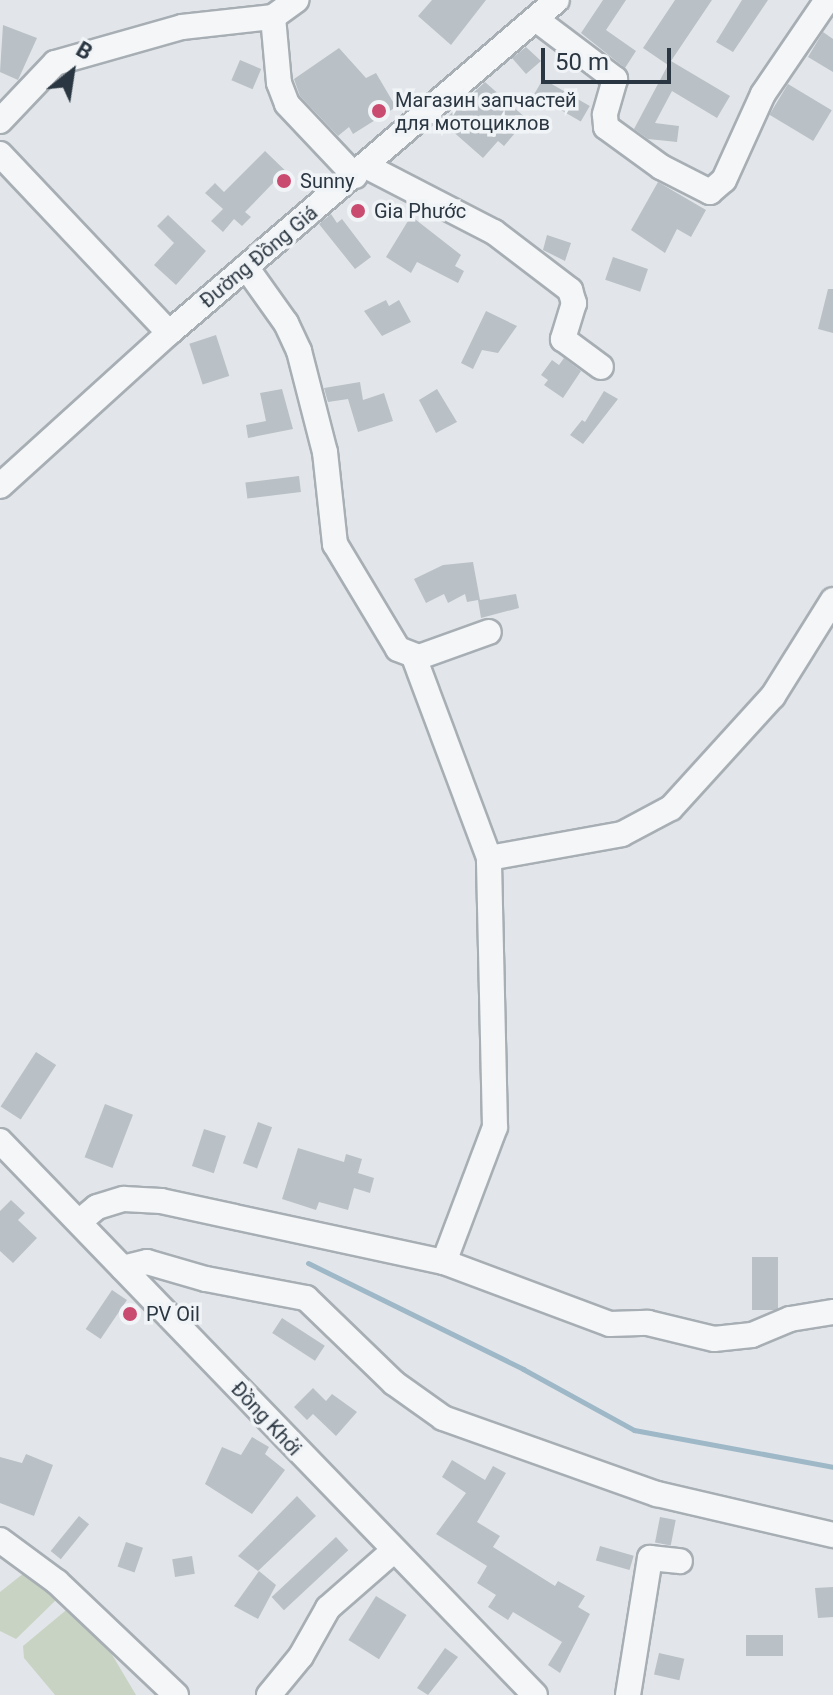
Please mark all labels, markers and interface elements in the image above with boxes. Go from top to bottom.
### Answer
north arrow [32,32,112,112]
scale bar [545,32,675,82]
text: B [72,36,97,65]
text: 50 m [555,48,609,76]
place label: Магазин запчастей для мотоциклов [395,88,577,135]
marker: Магазин запчастей для мотоциклов [370,102,388,120]
place label: Sunny [300,169,354,193]
marker: Sunny [275,172,293,190]
place label: Gia Phước [374,199,466,223]
street label: Đường Đồng Giá [195,201,323,313]
marker: Gia Phước [349,202,367,220]
place label: PV Oil [146,1302,200,1326]
marker: PV Oil [121,1305,139,1323]
street label: Đồng Khởi [226,1377,306,1461]

